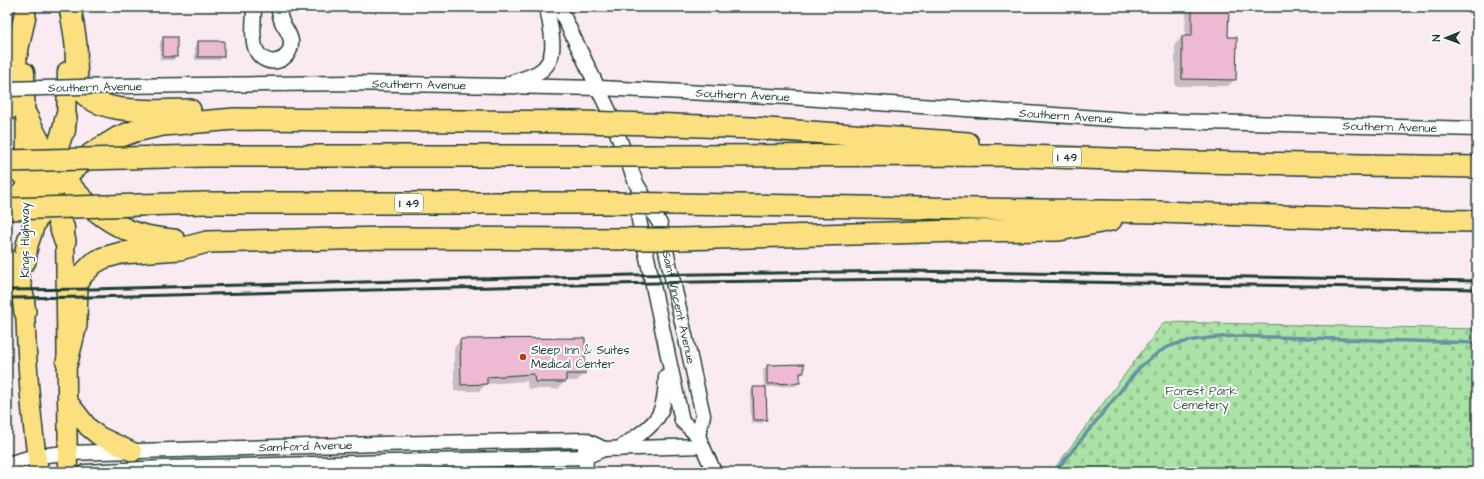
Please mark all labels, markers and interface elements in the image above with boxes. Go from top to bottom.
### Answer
north arrow [1426,18,1466,58]
text: N [1429,34,1444,42]
street label: Southern Avenue [372,75,467,94]
street label: Southern Avenue [48,78,143,97]
street label: Southern Avenue [695,85,791,106]
street label: Southern Avenue [1018,105,1114,128]
street label: Southern Avenue [1342,118,1438,137]
road number: I 49 [1053,148,1081,166]
road number: I 49 [395,194,423,212]
street label: Kings Highway [17,202,35,278]
street label: Saint Vincent Avenue [657,249,699,366]
place label: Sleep Inn & Suites Medical Center [531,342,630,373]
marker: Sleep Inn & Suites Medical Center [518,352,528,362]
park label: Forest Park Cemetery [1165,383,1237,415]
street label: Samford Avenue [259,437,353,456]

